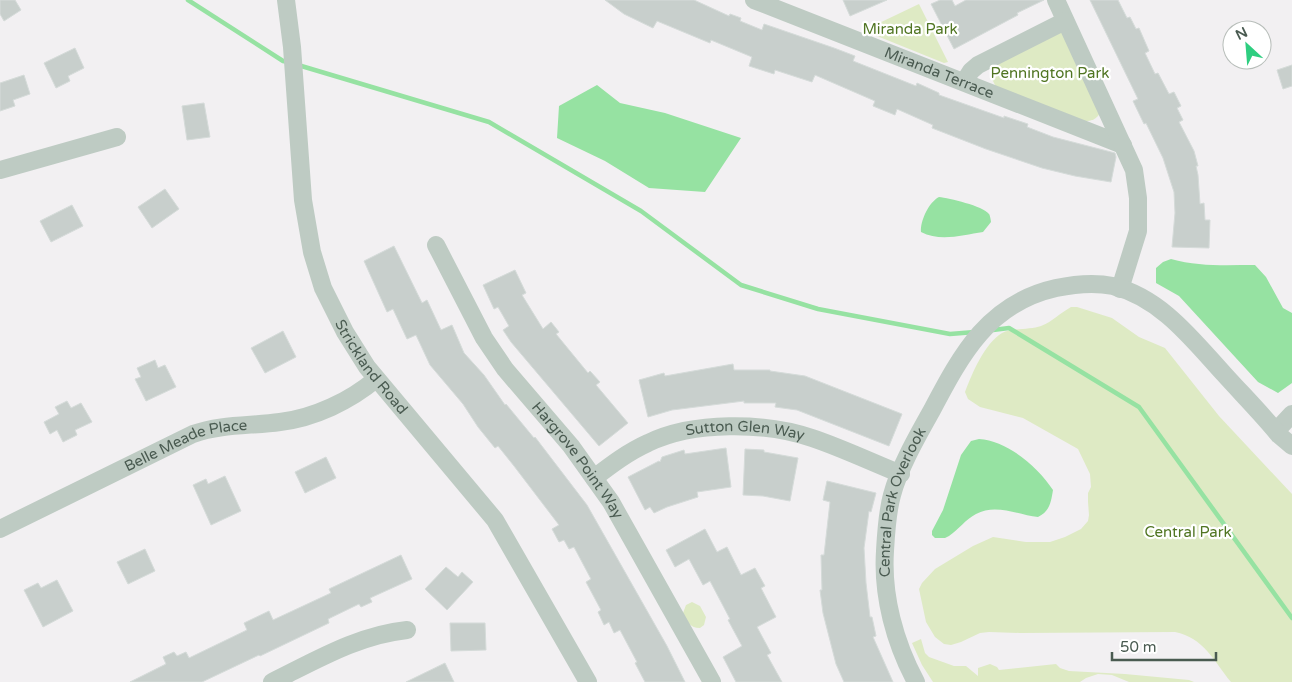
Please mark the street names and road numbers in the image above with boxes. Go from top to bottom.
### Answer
street label: Miranda Terrace [882,43,997,102]
street label: Strickland Road [331,317,412,418]
street label: Hargrove Point Way [528,398,627,522]
street label: Belle Meade Place [121,416,248,475]
street label: Sutton Glen Way [684,417,807,444]
street label: Central Park Overlook [876,424,930,577]

